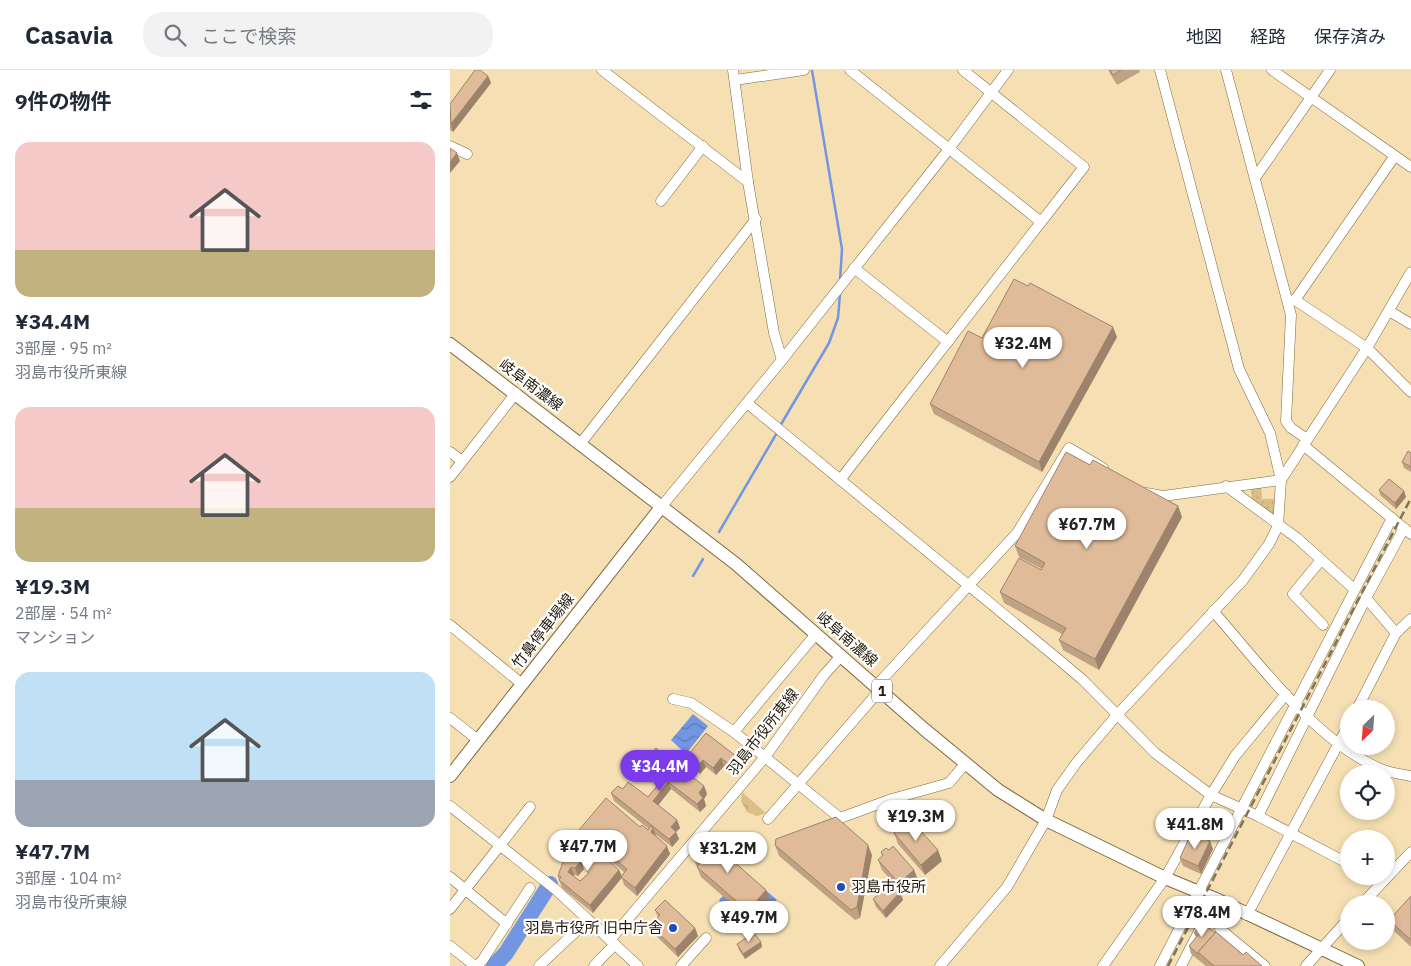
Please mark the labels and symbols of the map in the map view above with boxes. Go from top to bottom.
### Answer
pin: ¥32.4M [982,326,1064,369]
street label: 岐阜南濃線 [496,354,567,415]
pin: ¥67.7M [1046,508,1128,550]
street label: 竹鼻停車場線 [507,589,578,672]
street label: 岐阜南濃線 [813,607,882,670]
road number: 1 [872,680,892,702]
street label: 羽島市役所東線 [723,684,802,779]
north arrow [1340,700,1395,755]
pin: ¥34.4M [619,750,701,792]
pin: ¥19.3M [875,800,957,842]
pin: ¥41.8M [1154,808,1236,850]
pin: ¥47.7M [547,830,629,872]
pin: ¥31.2M [687,832,769,874]
place label: 羽島市役所 [851,877,926,896]
marker: 羽島市役所 [835,881,847,893]
pin: ¥78.4M [1161,896,1243,938]
pin: ¥49.7M [708,900,790,943]
place label: 羽島市役所 旧中庁舎 [524,918,663,937]
marker: 羽島市役所 旧中庁舎 [667,922,679,934]

